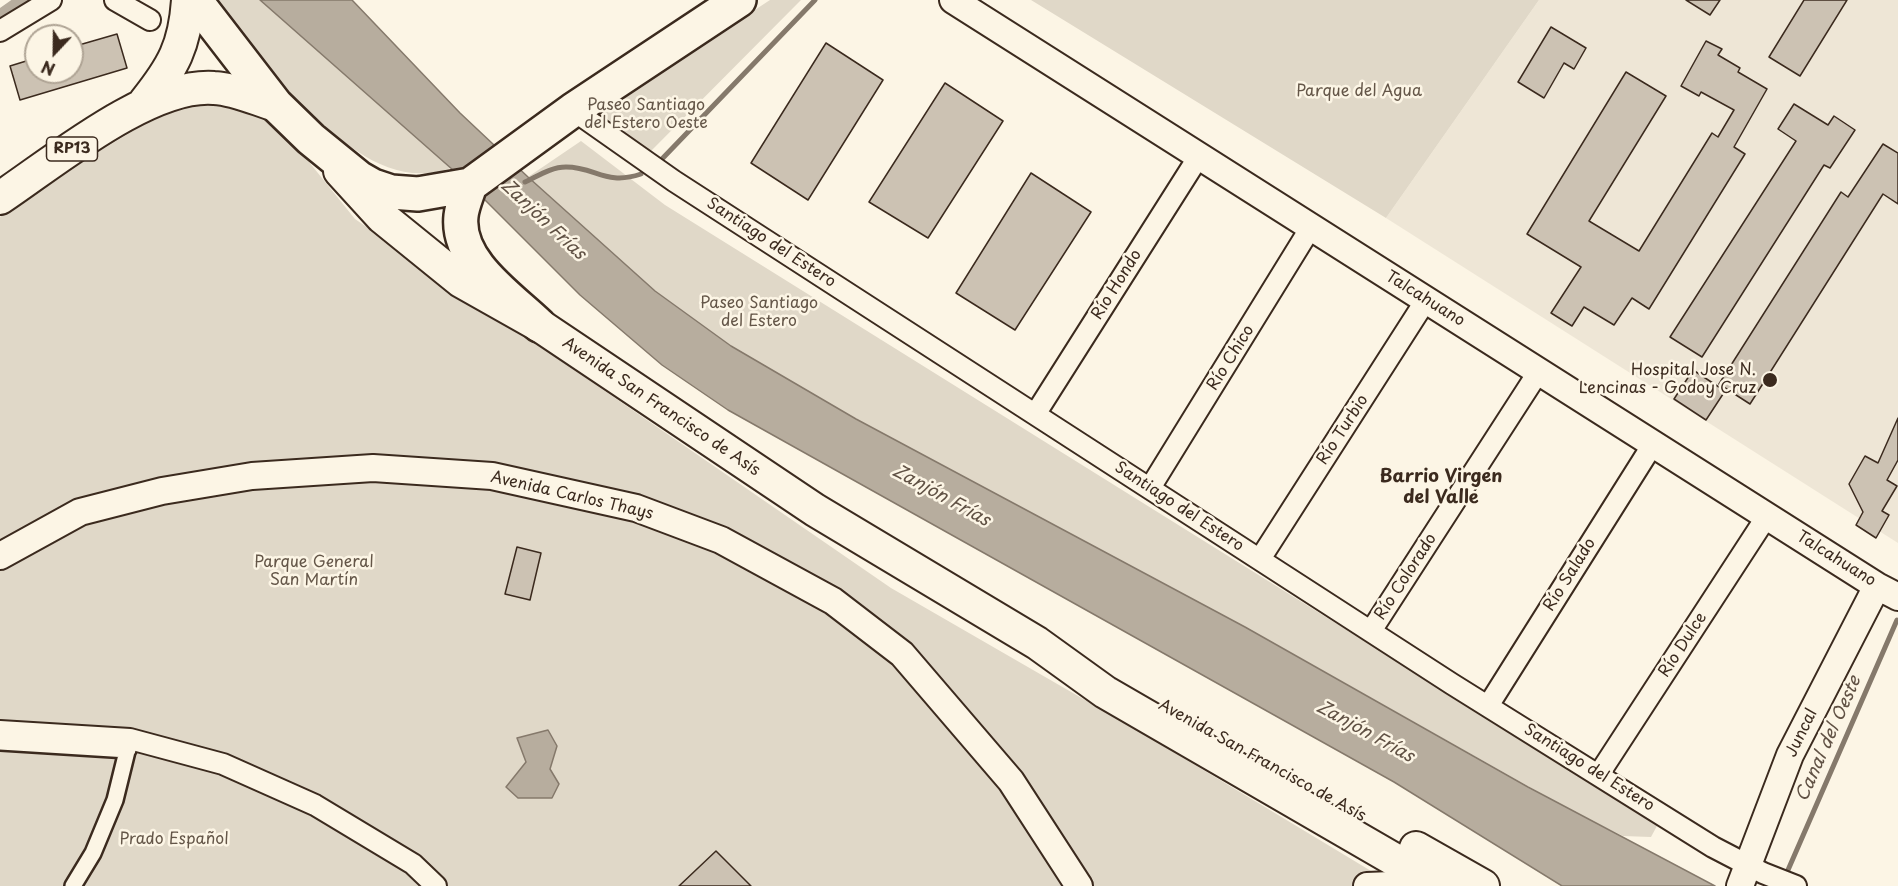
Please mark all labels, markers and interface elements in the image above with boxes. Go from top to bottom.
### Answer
north arrow [24,24,84,84]
text: N [38,55,58,82]
park label: Parque del Agua [1296,82,1422,102]
park label: Paseo Santiago del Estero Oeste [584,96,708,134]
road number: RP13 [46,137,98,161]
water label: Zanjón Frías [496,175,590,265]
street label: Santiago del Estero [703,194,839,292]
street label: Río Hondo [1088,246,1146,324]
street label: Talcahuano [1382,267,1468,331]
park label: Paseo Santiago del Estero [700,294,818,332]
street label: Río Chico [1203,322,1259,394]
street label: Avenida San Francisco de Asís [559,334,763,480]
place label: Hospital Jose N. Lencinas - Godoy Cruz [1579,361,1756,399]
marker: Hospital Jose N. Lencinas - Godoy Cruz [1761,371,1779,389]
street label: Río Turbio [1313,392,1373,468]
street label: Santiago del Estero [1111,458,1247,556]
water label: Zanjón Frías [889,460,993,532]
district label: Barrio Virgen del Valle [1380,466,1502,508]
street label: Avenida Carlos Thays [489,468,655,524]
street label: Talcahuano [1793,527,1879,591]
street label: Río Colorado [1371,530,1441,624]
street label: Río Salado [1540,535,1600,615]
park label: Parque General San Martín [254,553,374,591]
street label: Río Dulce [1655,609,1711,681]
water label: Canal del Oeste [1792,673,1866,805]
street label: Avenida San Francisco de Asís [1155,696,1369,826]
water label: Zanjón Frías [1313,696,1417,768]
street label: Juncal [1782,706,1822,760]
street label: Santiago del Estero [1520,720,1658,816]
park label: Prado Español [119,830,229,850]

